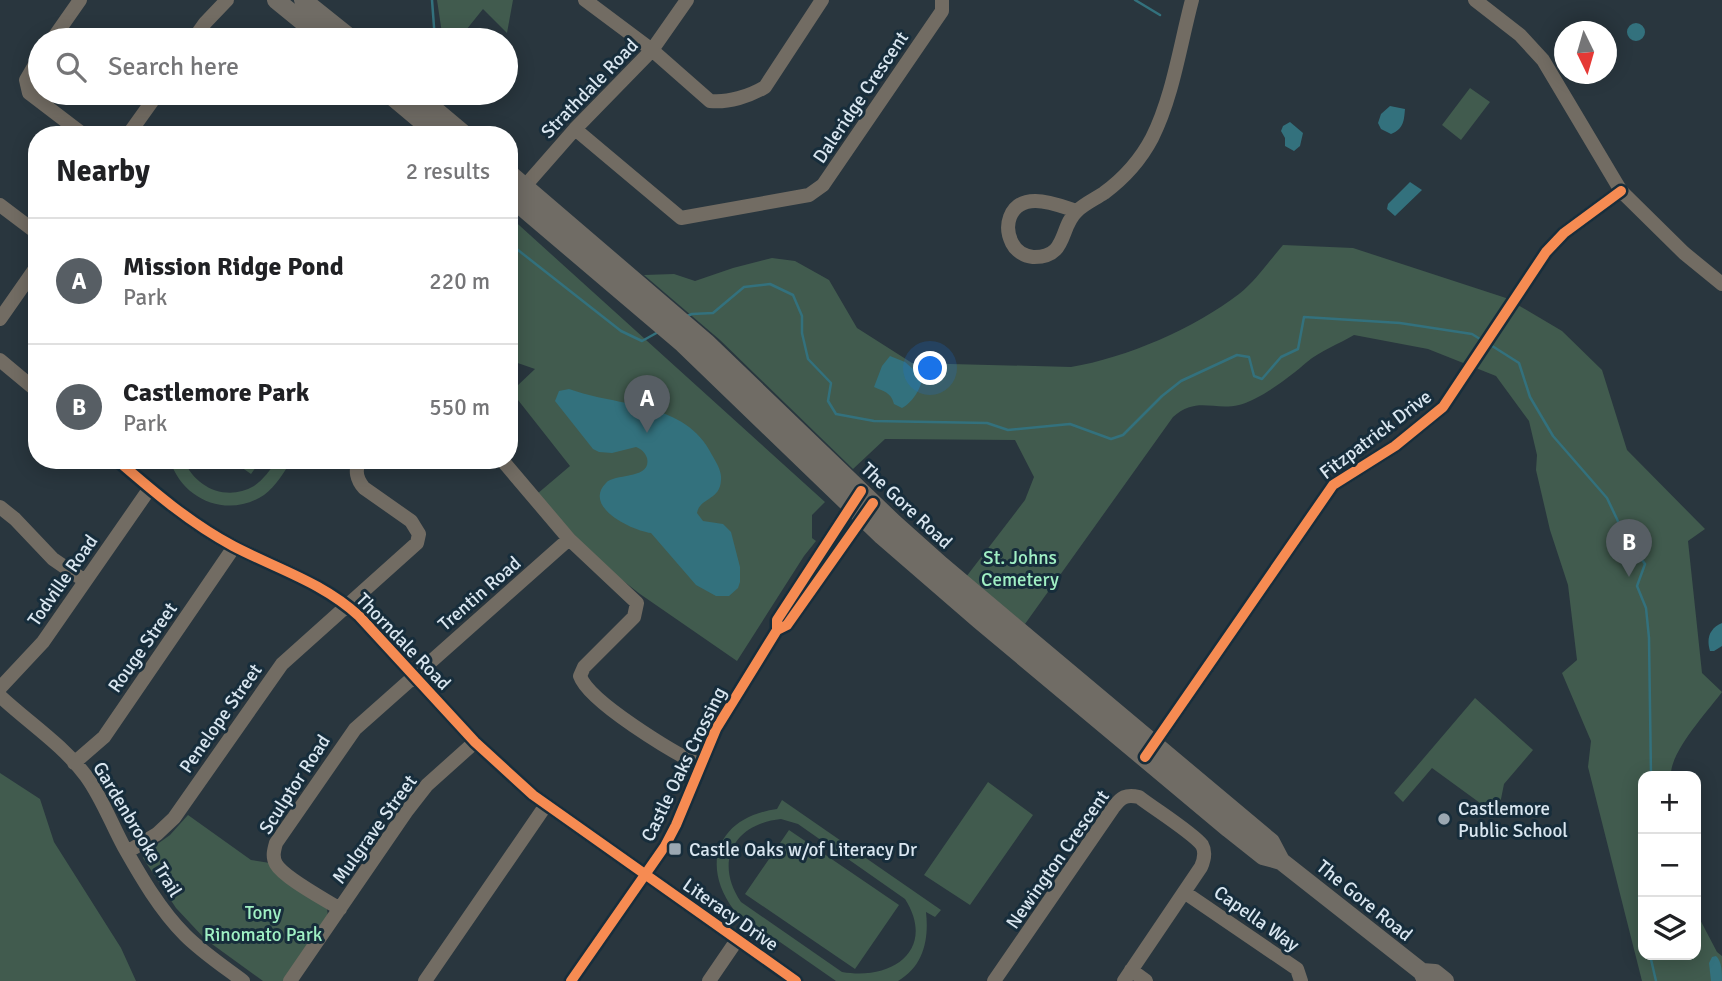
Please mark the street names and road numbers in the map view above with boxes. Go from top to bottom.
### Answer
street label: Daleridge Crescent [808,27,914,168]
street label: Strathdale Road [536,34,643,144]
street label: Fitzpatrick Drive [1315,385,1436,485]
street label: The Gore Road [856,457,957,554]
street label: Todville Road [22,530,103,631]
street label: Trentin Road [433,551,526,636]
street label: Thorndale Road [351,588,456,695]
street label: Rouge Street [103,598,183,697]
street label: Penelope Street [174,659,268,778]
street label: Castle Oaks Crossing [636,683,732,846]
street label: Sculptor Road [254,730,336,839]
street label: Gardenbrooke Trail [87,758,187,902]
street label: Mulgrave Street [327,770,423,889]
street label: Newington Crescent [1001,785,1115,934]
street label: The Gore Road [1312,855,1417,947]
street label: Literacy Drive [678,873,783,957]
street label: Capella Way [1209,881,1304,957]

